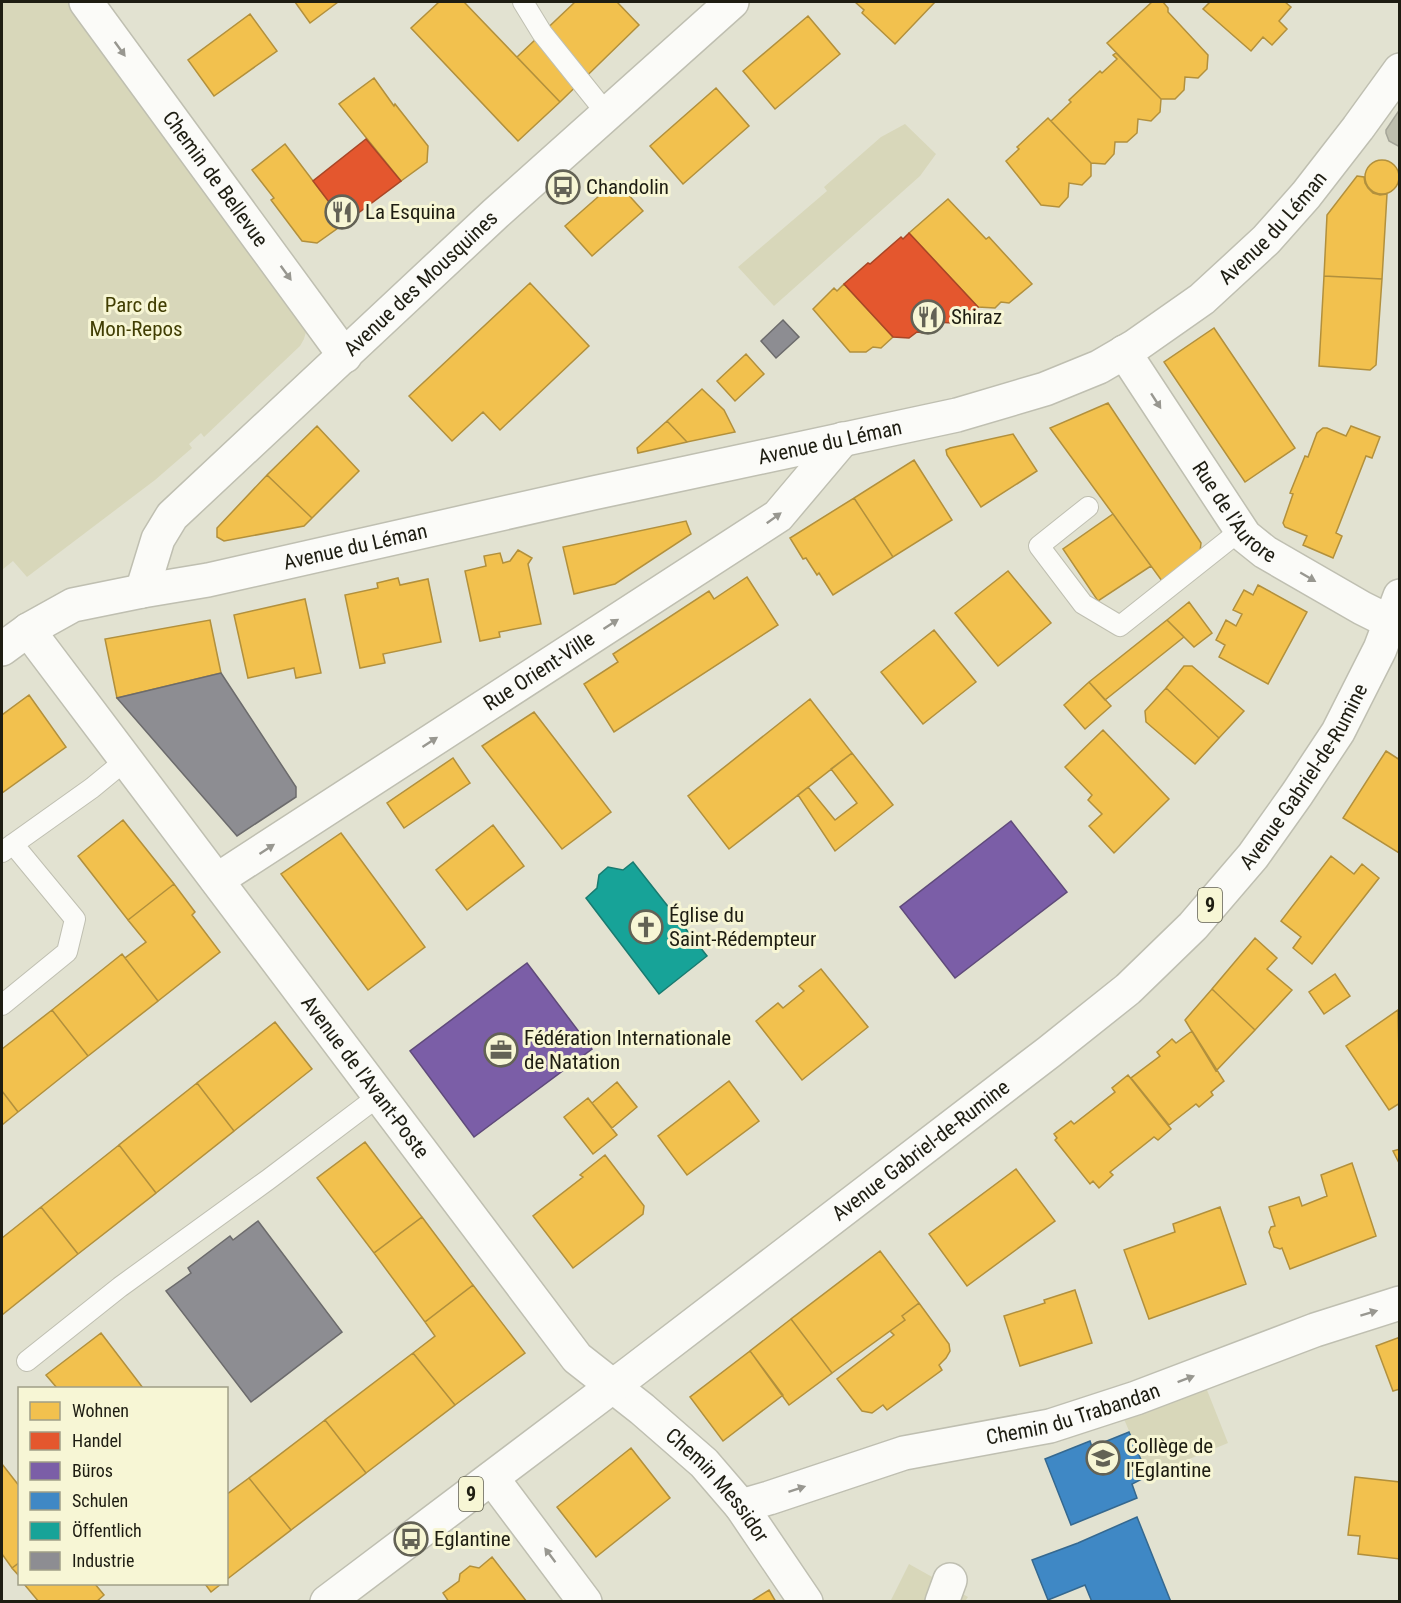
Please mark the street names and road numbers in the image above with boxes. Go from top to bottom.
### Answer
street label: Chemin de Bellevue [158,106,273,251]
street label: Avenue du Léman [1214,167,1332,289]
street label: Avenue des Mousquines [339,206,503,361]
street label: Avenue du Léman [756,415,904,469]
street label: Rue de l'Aurore [1187,457,1281,568]
street label: Avenue du Léman [281,519,429,575]
street label: Rue Orient-Ville [479,626,599,716]
street label: Avenue Gabriel-de-Rumine [1235,679,1373,874]
road number: 9 [1198,888,1222,922]
street label: Avenue de l'Avant-Poste [296,991,434,1163]
street label: Avenue Gabriel-de-Rumine [827,1075,1014,1226]
street label: Chemin du Trabandan [984,1378,1163,1450]
street label: Chemin Messidor [661,1423,774,1547]
road number: 9 [459,1477,483,1511]

